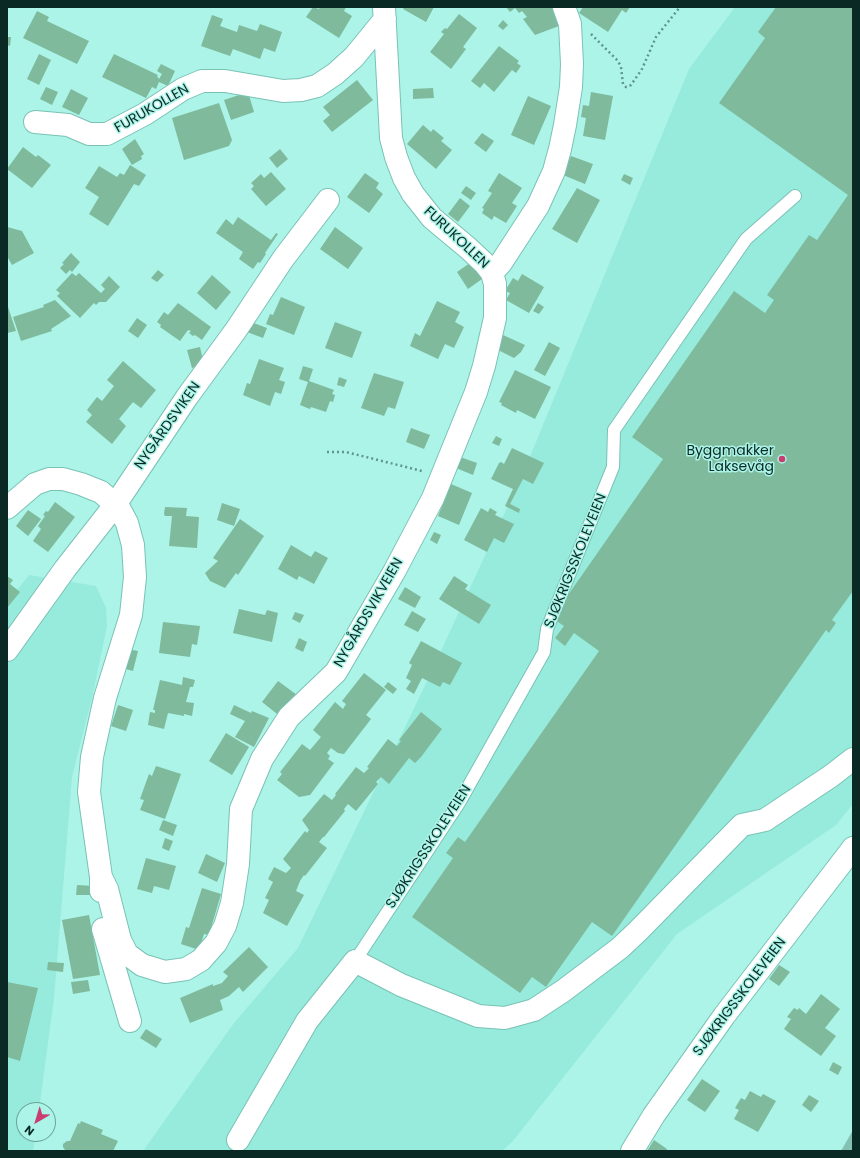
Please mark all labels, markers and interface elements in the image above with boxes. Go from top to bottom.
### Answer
street label: FURUKOLLEN [112,81,192,137]
street label: FURUKOLLEN [420,204,492,272]
street label: NYGÅRDSVIKEN [131,379,205,473]
place label: Byggmakker Laksevåg [686,443,774,476]
marker: Byggmakker Laksevåg [777,454,787,464]
street label: SJØKRIGSSKOLEVEIEN [541,491,611,631]
street label: NYGÅRDSVIKVEIEN [331,555,407,671]
street label: SJØKRIGSSKOLEVEIEN [383,782,475,912]
street label: SJØKRIGSSKOLEVEIEN [690,934,790,1060]
north arrow [16,1102,56,1142]
text: N [21,1122,37,1140]

